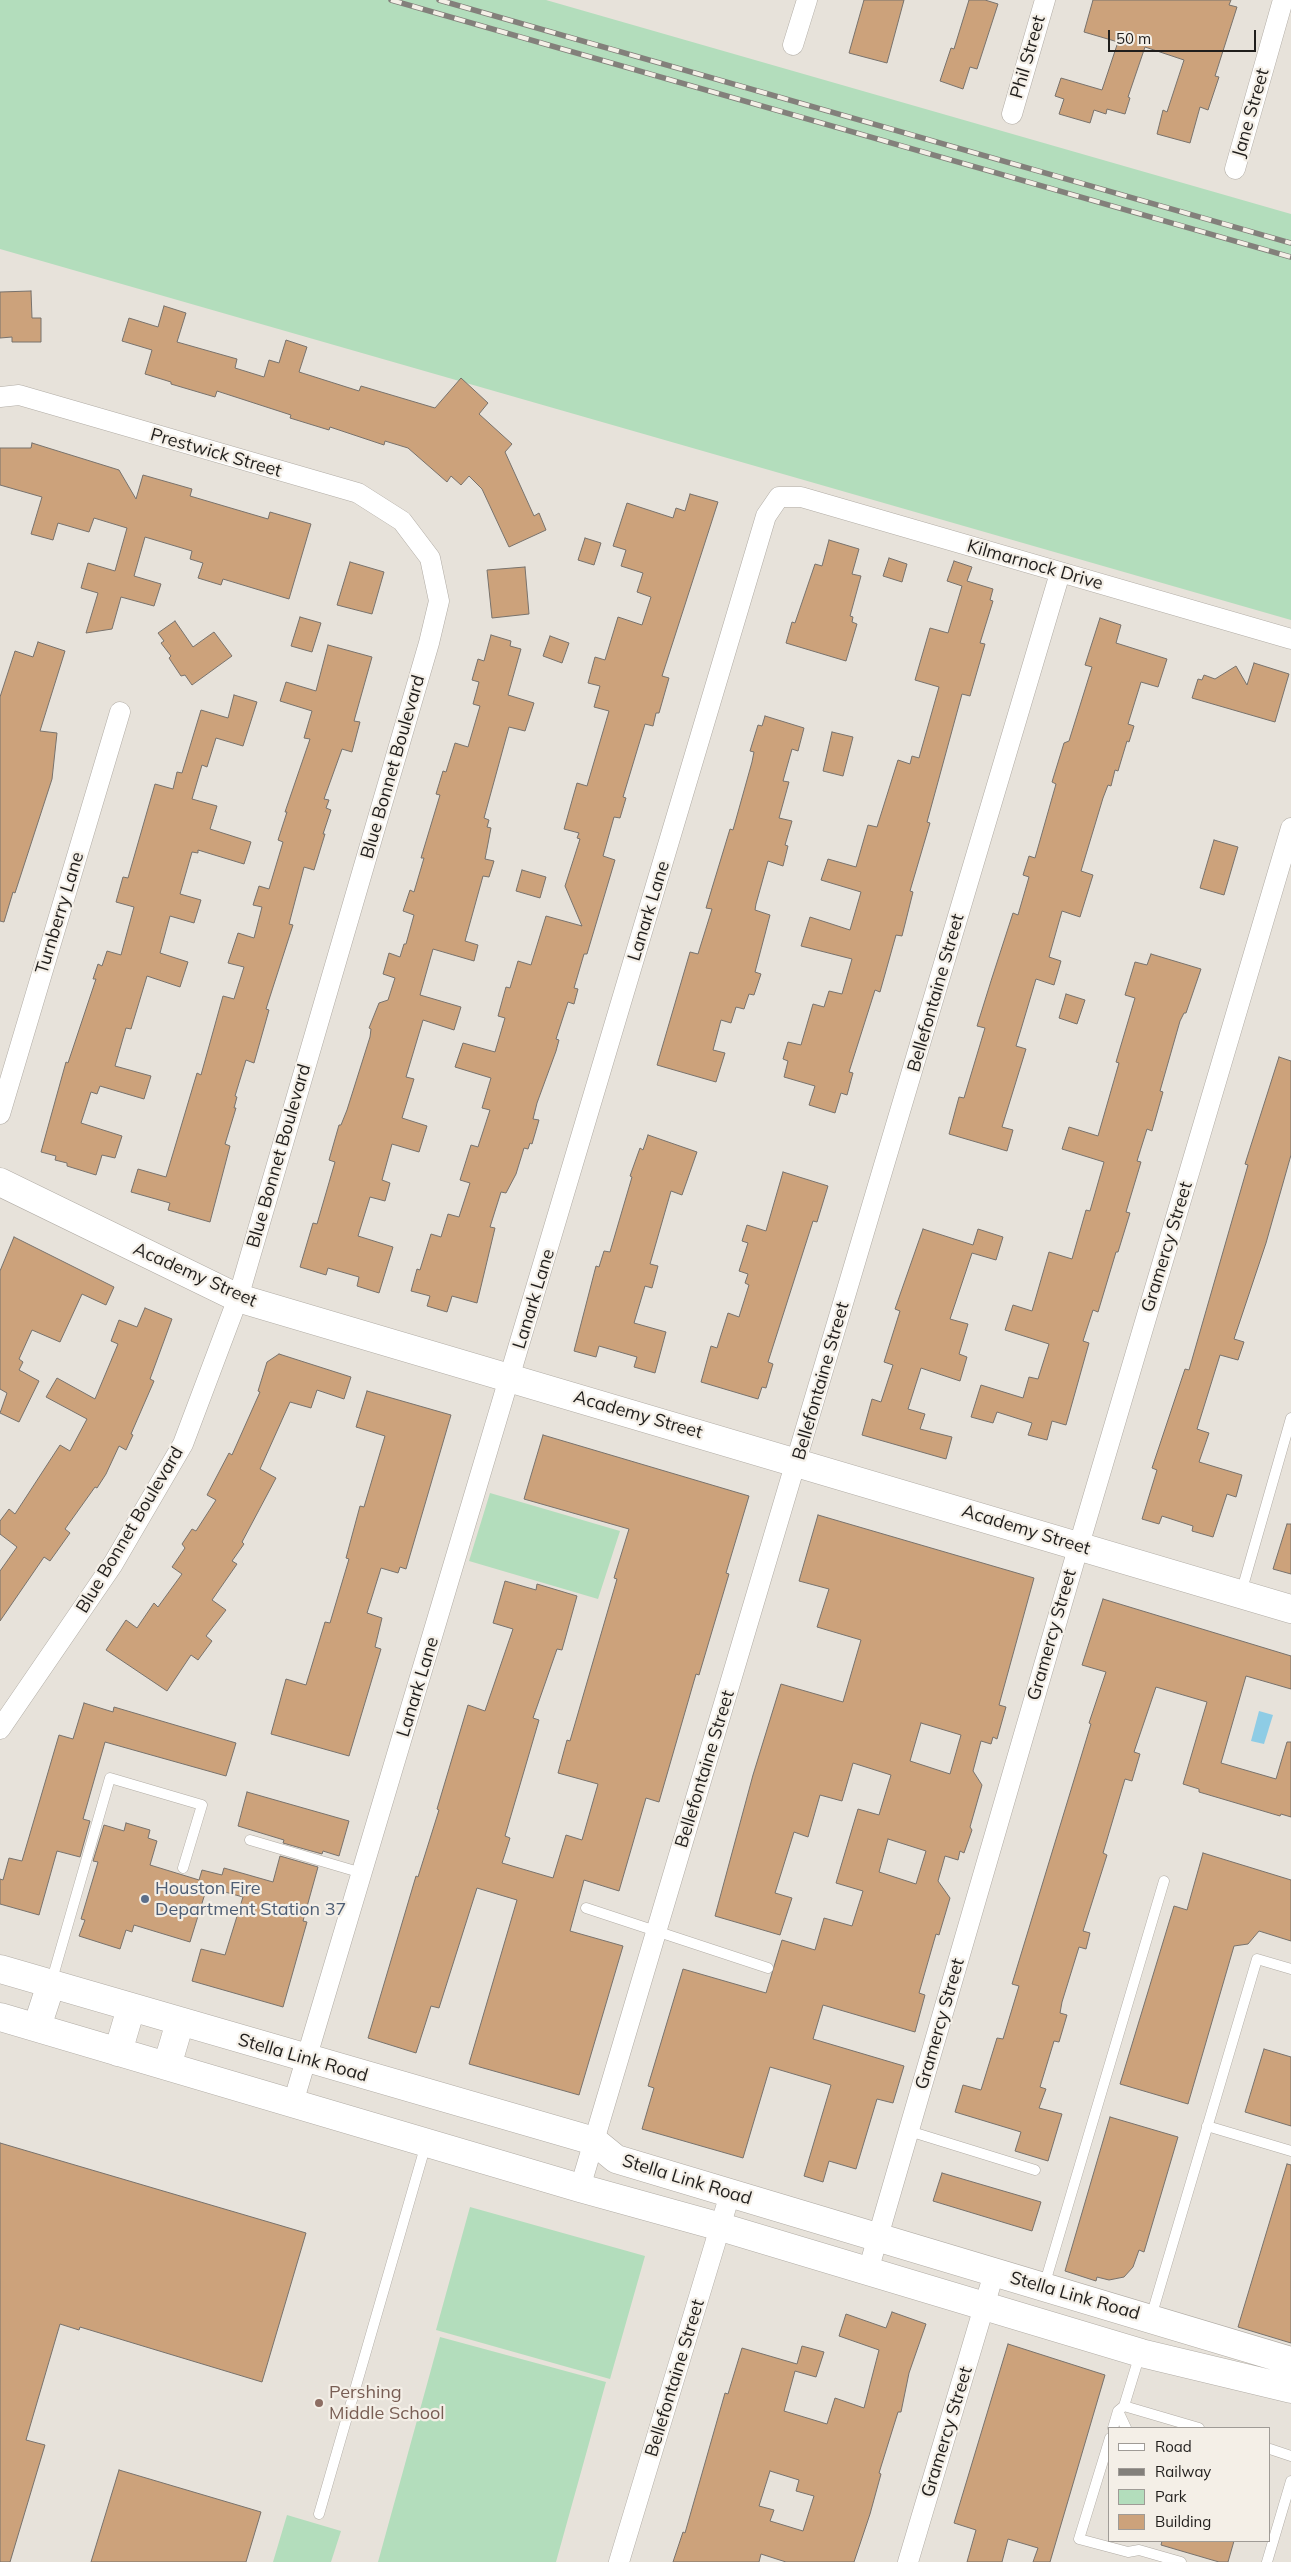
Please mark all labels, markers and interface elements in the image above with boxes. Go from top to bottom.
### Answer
street label: Phil Street [1006,13,1050,101]
scale bar [1111,20,1258,52]
text: 50 m [1116,29,1151,48]
street label: Jane Street [1228,66,1274,160]
street label: Prestwick Street [148,424,284,482]
street label: Kilmarnock Drive [965,535,1105,595]
street label: Blue Bonnet Boulevard [356,673,430,861]
street label: Turnberry Lane [31,849,89,977]
street label: Lanark Lane [624,858,674,964]
street label: Bellefontaine Street [903,912,969,1074]
street label: Blue Bonnet Boulevard [242,1062,316,1250]
street label: Gramercy Street [1137,1179,1197,1315]
street label: Academy Street [130,1238,260,1312]
street label: Lanark Lane [509,1246,559,1352]
street label: Bellefontaine Street [788,1300,854,1462]
street label: Academy Street [571,1386,705,1444]
street label: Blue Bonnet Boulevard [72,1443,188,1617]
street label: Academy Street [959,1500,1093,1560]
street label: Gramercy Street [1023,1567,1081,1703]
street label: Lanark Lane [393,1634,443,1740]
street label: Bellefontaine Street [671,1688,739,1850]
place label: Houston Fire Department Station 37 [155,1878,346,1920]
marker: Houston Fire Department Station 37 [139,1893,151,1905]
street label: Gramercy Street [911,1956,969,2092]
street label: Stella Link Road [236,2029,370,2087]
street label: Stella Link Road [620,2150,754,2210]
street label: Stella Link Road [1008,2267,1142,2325]
street label: Bellefontaine Street [641,2297,709,2459]
street label: Gramercy Street [917,2364,977,2500]
place label: Pershing Middle School [329,2382,445,2424]
marker: Pershing Middle School [313,2397,325,2409]
legend [1108,2427,1271,2542]
text: Road [1155,2437,1192,2456]
text: Railway [1155,2462,1211,2481]
text: Park [1155,2487,1187,2506]
text: Building [1155,2512,1211,2531]

